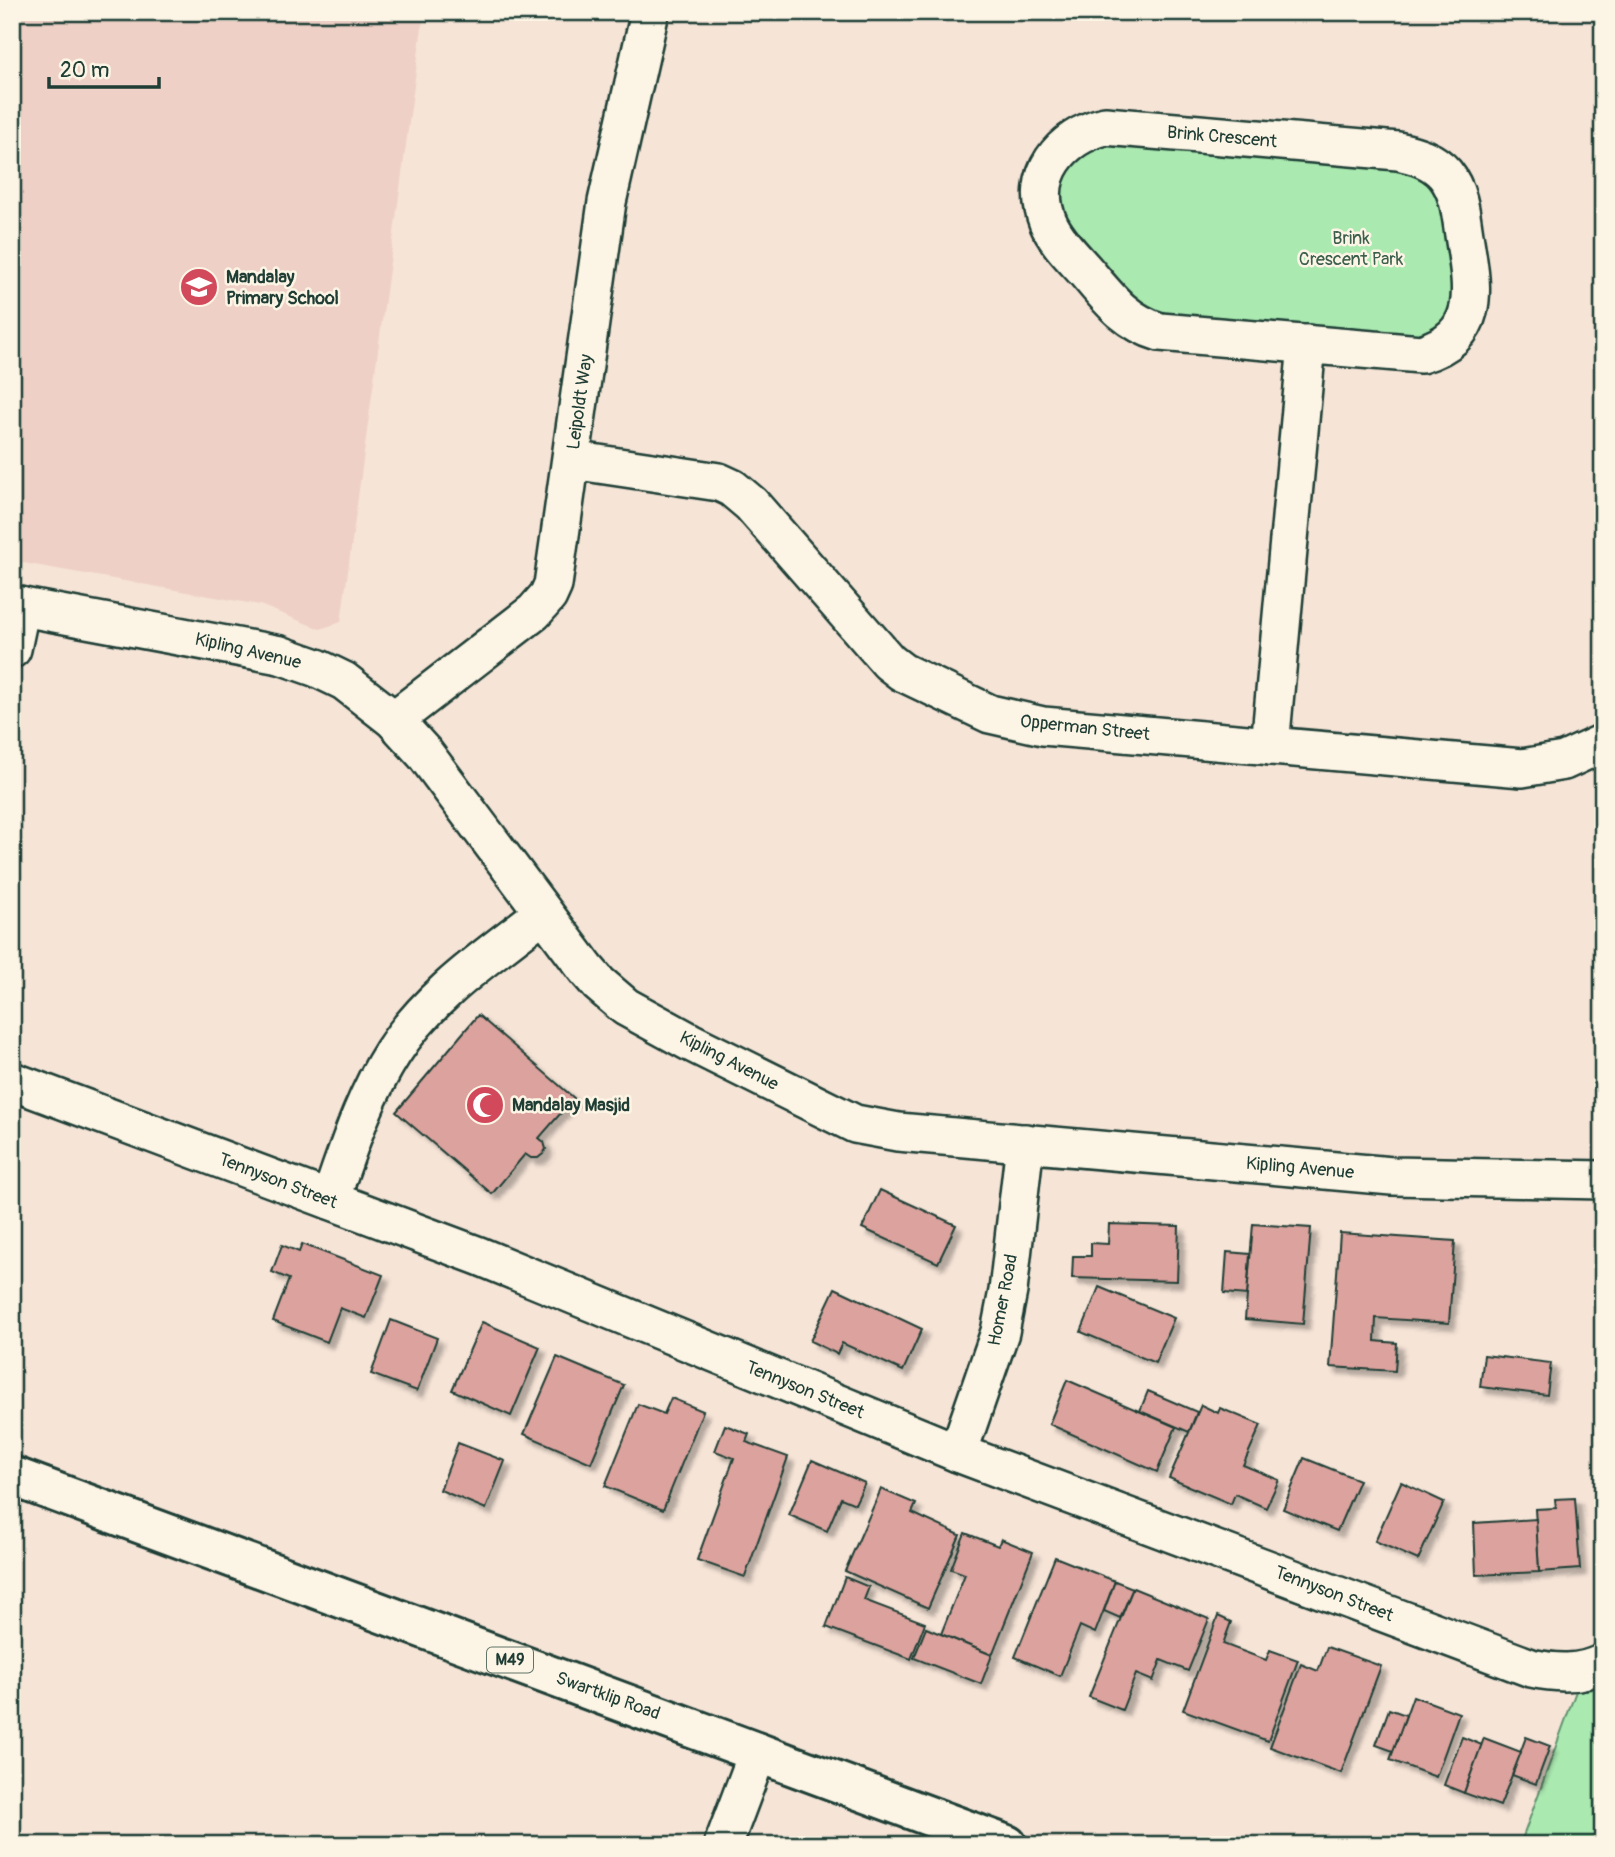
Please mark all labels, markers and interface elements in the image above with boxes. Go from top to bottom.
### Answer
scale bar [49,46,159,90]
text: 20 m [60,57,109,84]
street label: Brink Crescent [1166,121,1279,153]
park label: Brink Crescent Park [1299,227,1404,271]
school or university icon: Mandalay Primary School [178,266,220,308]
place label: Mandalay Primary School [226,266,339,310]
street label: Leipoldt Way [562,353,598,451]
street label: Kipling Avenue [193,628,303,674]
street label: Opperman Street [1019,710,1152,746]
street label: Kipling Avenue [676,1026,783,1096]
mosque icon: Mandalay Masjid [464,1084,506,1126]
place label: Mandalay Masjid [512,1094,630,1117]
street label: Tennyson Street [215,1148,341,1215]
street label: Kipling Avenue [1245,1152,1355,1184]
street label: Homer Road [983,1252,1023,1348]
street label: Tennyson Street [742,1356,868,1424]
street label: Tennyson Street [1271,1561,1397,1628]
road number: M49 [487,1648,533,1672]
street label: Swartklip Road [553,1666,663,1726]

